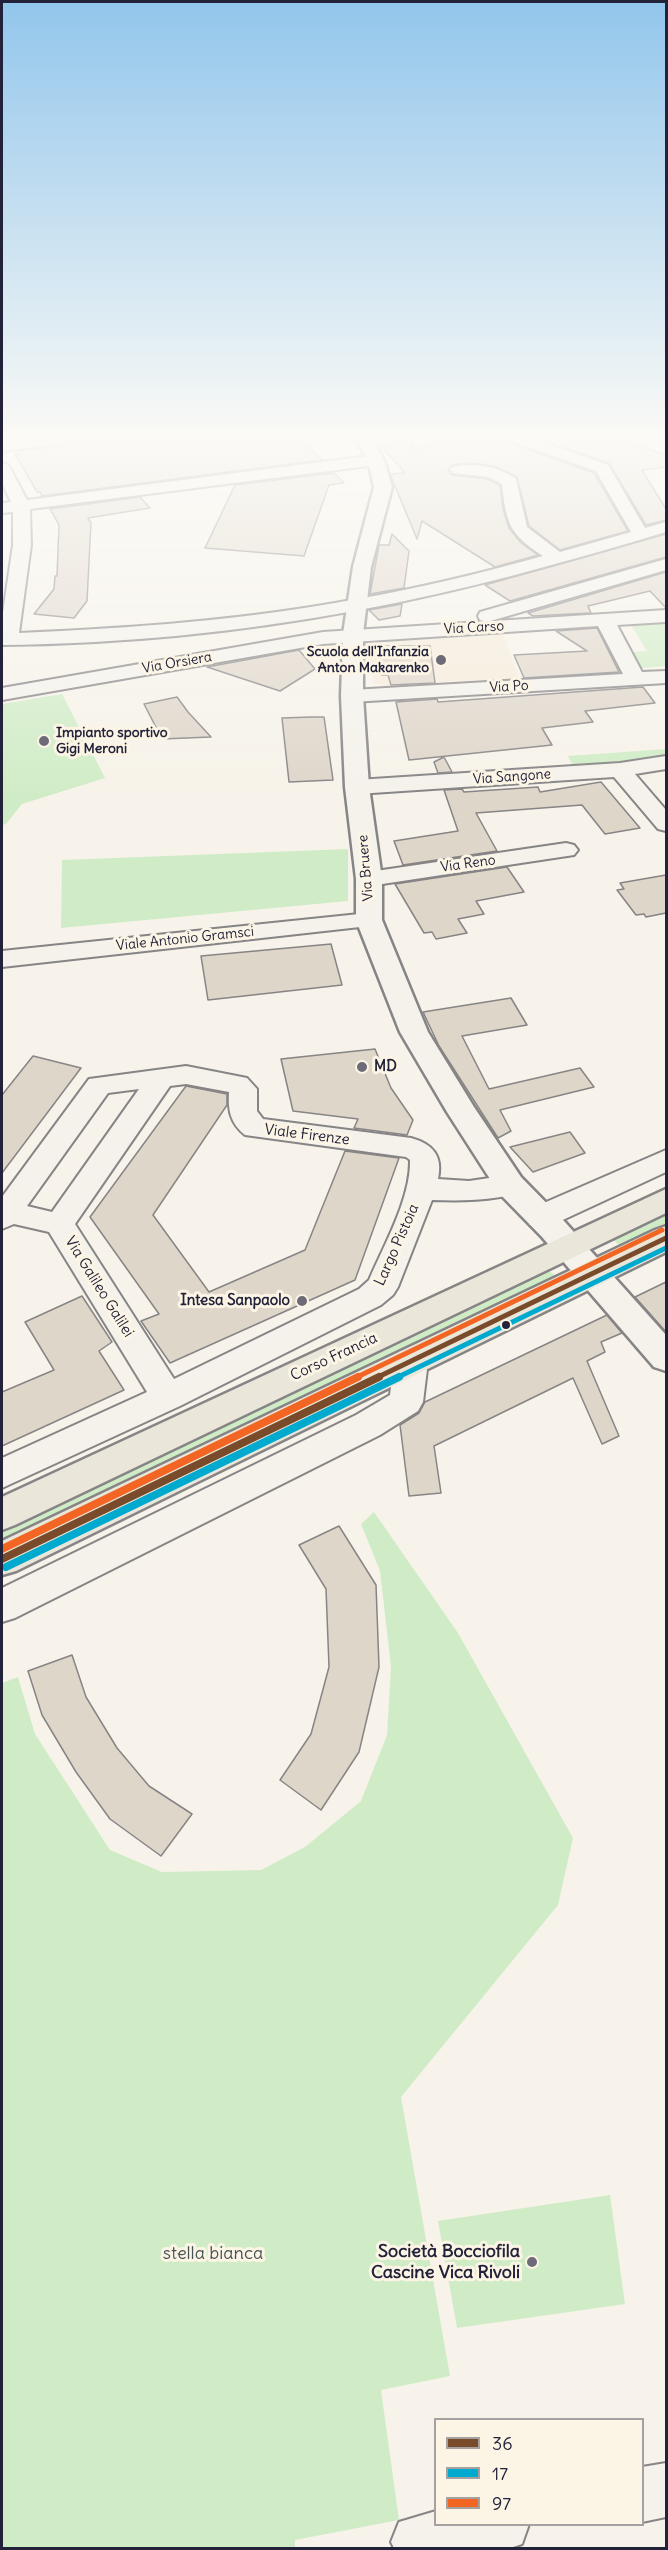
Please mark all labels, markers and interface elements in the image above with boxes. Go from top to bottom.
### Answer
street label: Via Carso [443,618,505,638]
place label: Scuola dell'Infanzia Anton Makarenko [307,644,429,676]
street label: Via Orsiera [141,649,213,677]
marker: Scuola dell'Infanzia Anton Makarenko [434,653,448,667]
street label: Via Po [489,678,529,696]
place label: Impianto sportivo Gigi Meroni [56,725,168,758]
marker: Impianto sportivo Gigi Meroni [37,734,51,748]
street label: Via Sangone [472,766,552,788]
street label: Via Bruere [355,834,377,902]
street label: Via Reno [439,852,497,876]
street label: Viale Antonio Gramsci [115,923,255,955]
place label: MD [374,1058,397,1076]
marker: MD [355,1060,369,1074]
street label: Viale Firenze [263,1121,351,1149]
street label: Largo Pistoia [371,1201,423,1289]
street label: Via Galileo Galilei [61,1233,137,1341]
place label: Intesa Sanpaolo [180,1292,290,1310]
marker: Intesa Sanpaolo [295,1294,309,1308]
unlabelled marker [500,1319,512,1331]
street label: Corso Francia [288,1329,380,1385]
place label: Società Bocciofila Cascine Vica Rivoli [371,2241,520,2284]
park label: stella bianca [163,2243,263,2265]
marker: Società Bocciofila Cascine Vica Rivoli [525,2255,539,2269]
legend [434,2418,644,2526]
text: 36 [492,2432,513,2455]
text: 17 [492,2462,508,2485]
text: 97 [492,2492,511,2515]

